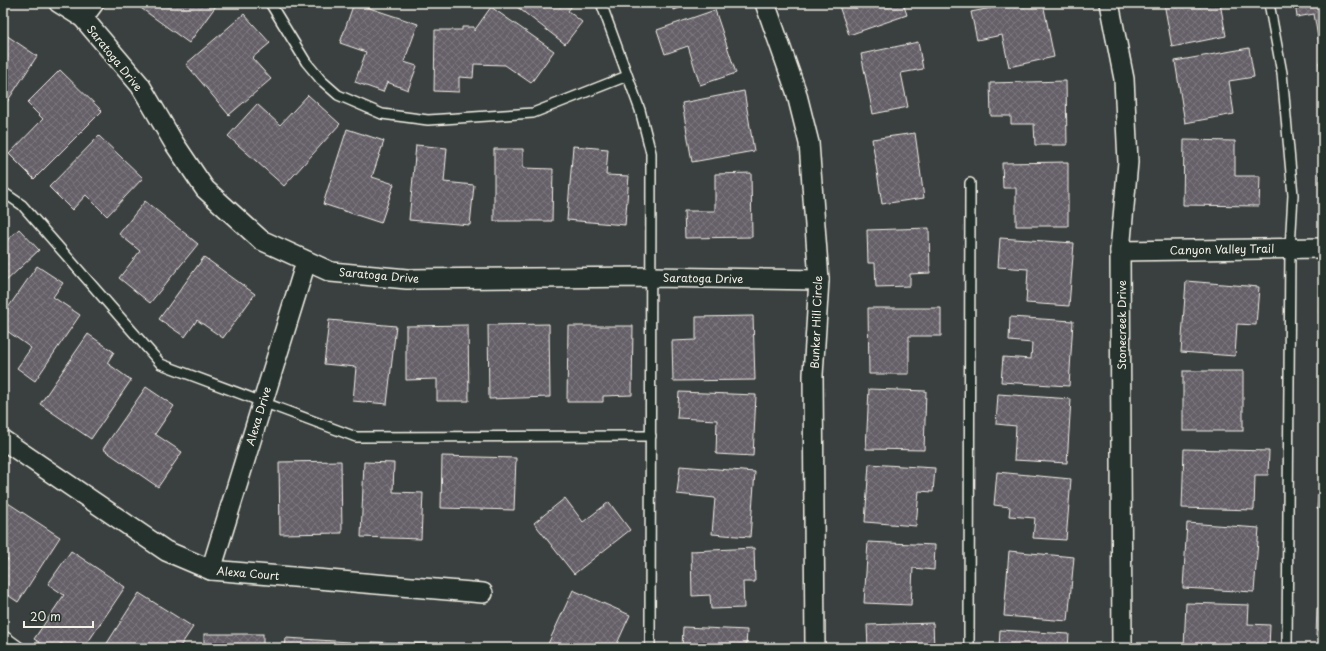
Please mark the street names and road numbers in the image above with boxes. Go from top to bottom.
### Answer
street label: Saratoga Drive [83,21,147,95]
street label: Canyon Valley Trail [1170,240,1274,258]
street label: Saratoga Drive [338,263,420,287]
street label: Saratoga Drive [663,269,743,287]
street label: Bunker Hill Circle [806,275,826,369]
street label: Stonecreek Drive [1113,280,1130,370]
street label: Alexa Drive [241,384,275,448]
street label: Alexa Court [216,562,281,584]

